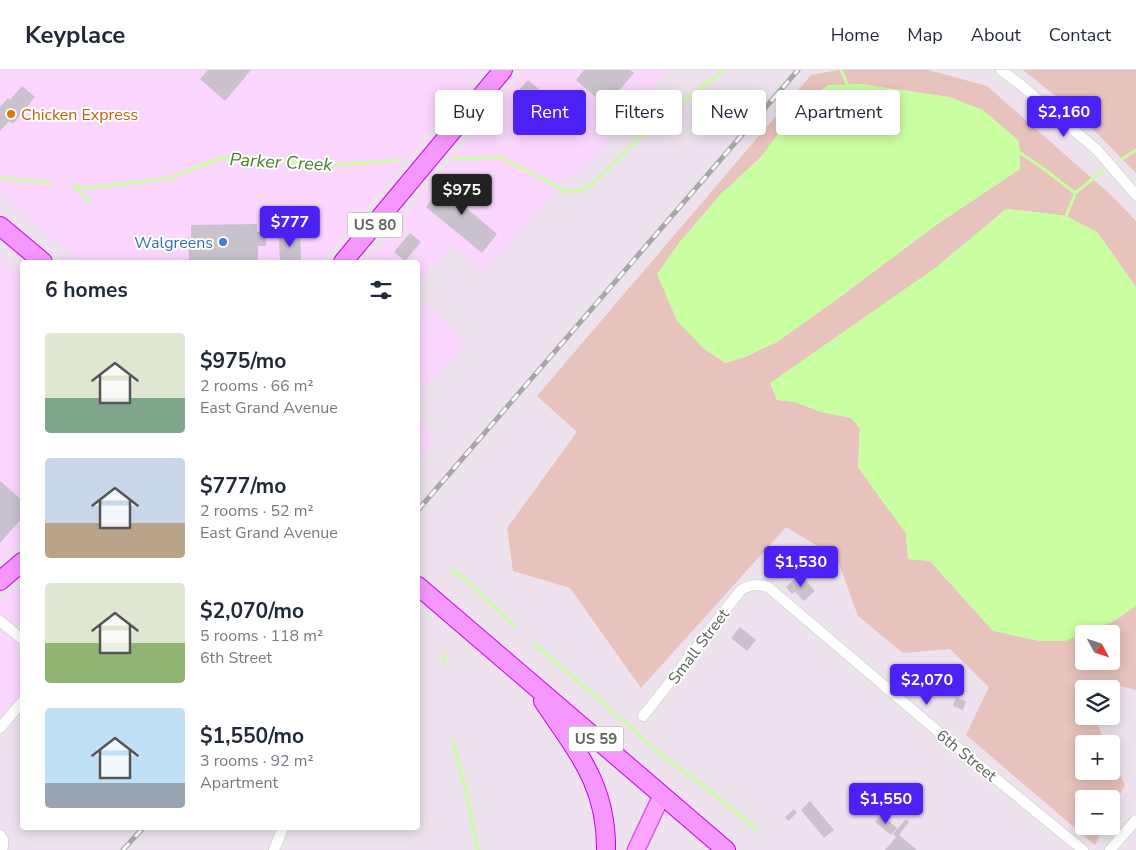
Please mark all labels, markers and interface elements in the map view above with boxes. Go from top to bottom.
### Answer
text: Keyplace [25,19,125,51]
text: Home [831,23,879,47]
text: Map [907,23,943,47]
text: About [971,23,1021,47]
text: Contact [1049,23,1111,47]
chip: Buy [435,90,503,135]
chip: Rent [513,90,586,135]
chip: Filters [596,90,682,135]
chip: New [692,90,766,135]
chip: Apartment [776,90,900,135]
pin: $2,160 [1023,96,1105,138]
text: $2,160 [1038,101,1090,123]
place label: Chicken Express [21,104,138,126]
marker: Chicken Express [5,108,17,120]
water label: Parker Creek [229,147,334,177]
pin: $975 [432,174,492,216]
text: $975 [443,179,481,201]
pin: $777 [260,206,320,248]
text: $777 [271,211,309,233]
road number: US 80 [348,212,402,238]
place label: Walgreens [134,232,213,254]
marker: Walgreens [217,236,229,248]
text: 6 homes [45,276,128,304]
icon: filters [367,276,395,304]
text: $975/mo [200,347,286,375]
icon: home [85,353,145,413]
text: 2 rooms · 66 m² [200,375,313,397]
text: East Grand Avenue [200,397,338,419]
text: $777/mo [200,472,286,500]
icon: home [85,478,145,538]
text: 2 rooms · 52 m² [200,500,313,522]
text: East Grand Avenue [200,522,338,544]
pin: $1,530 [760,546,842,588]
text: $1,530 [775,551,827,573]
text: $2,070/mo [200,597,304,625]
icon: home [85,603,145,663]
street label: Small Street [663,604,735,689]
text: 5 rooms · 118 m² [200,625,323,647]
north arrow [1075,625,1120,670]
map controls [1075,625,1120,835]
text: 6th Street [200,647,272,669]
pin: $2,070 [886,664,968,706]
text: $2,070 [901,669,953,691]
button: layers [1075,680,1120,725]
text: $1,550/mo [200,722,304,750]
street label: 6th Street [931,725,1002,787]
road number: US 59 [568,726,624,752]
icon: home [85,728,145,788]
button: + [1075,735,1120,780]
text: 3 rooms · 92 m² [200,750,313,772]
text: Apartment [200,772,278,794]
pin: $1,550 [845,782,927,825]
text: $1,550 [860,788,912,810]
button: − [1075,790,1120,835]

